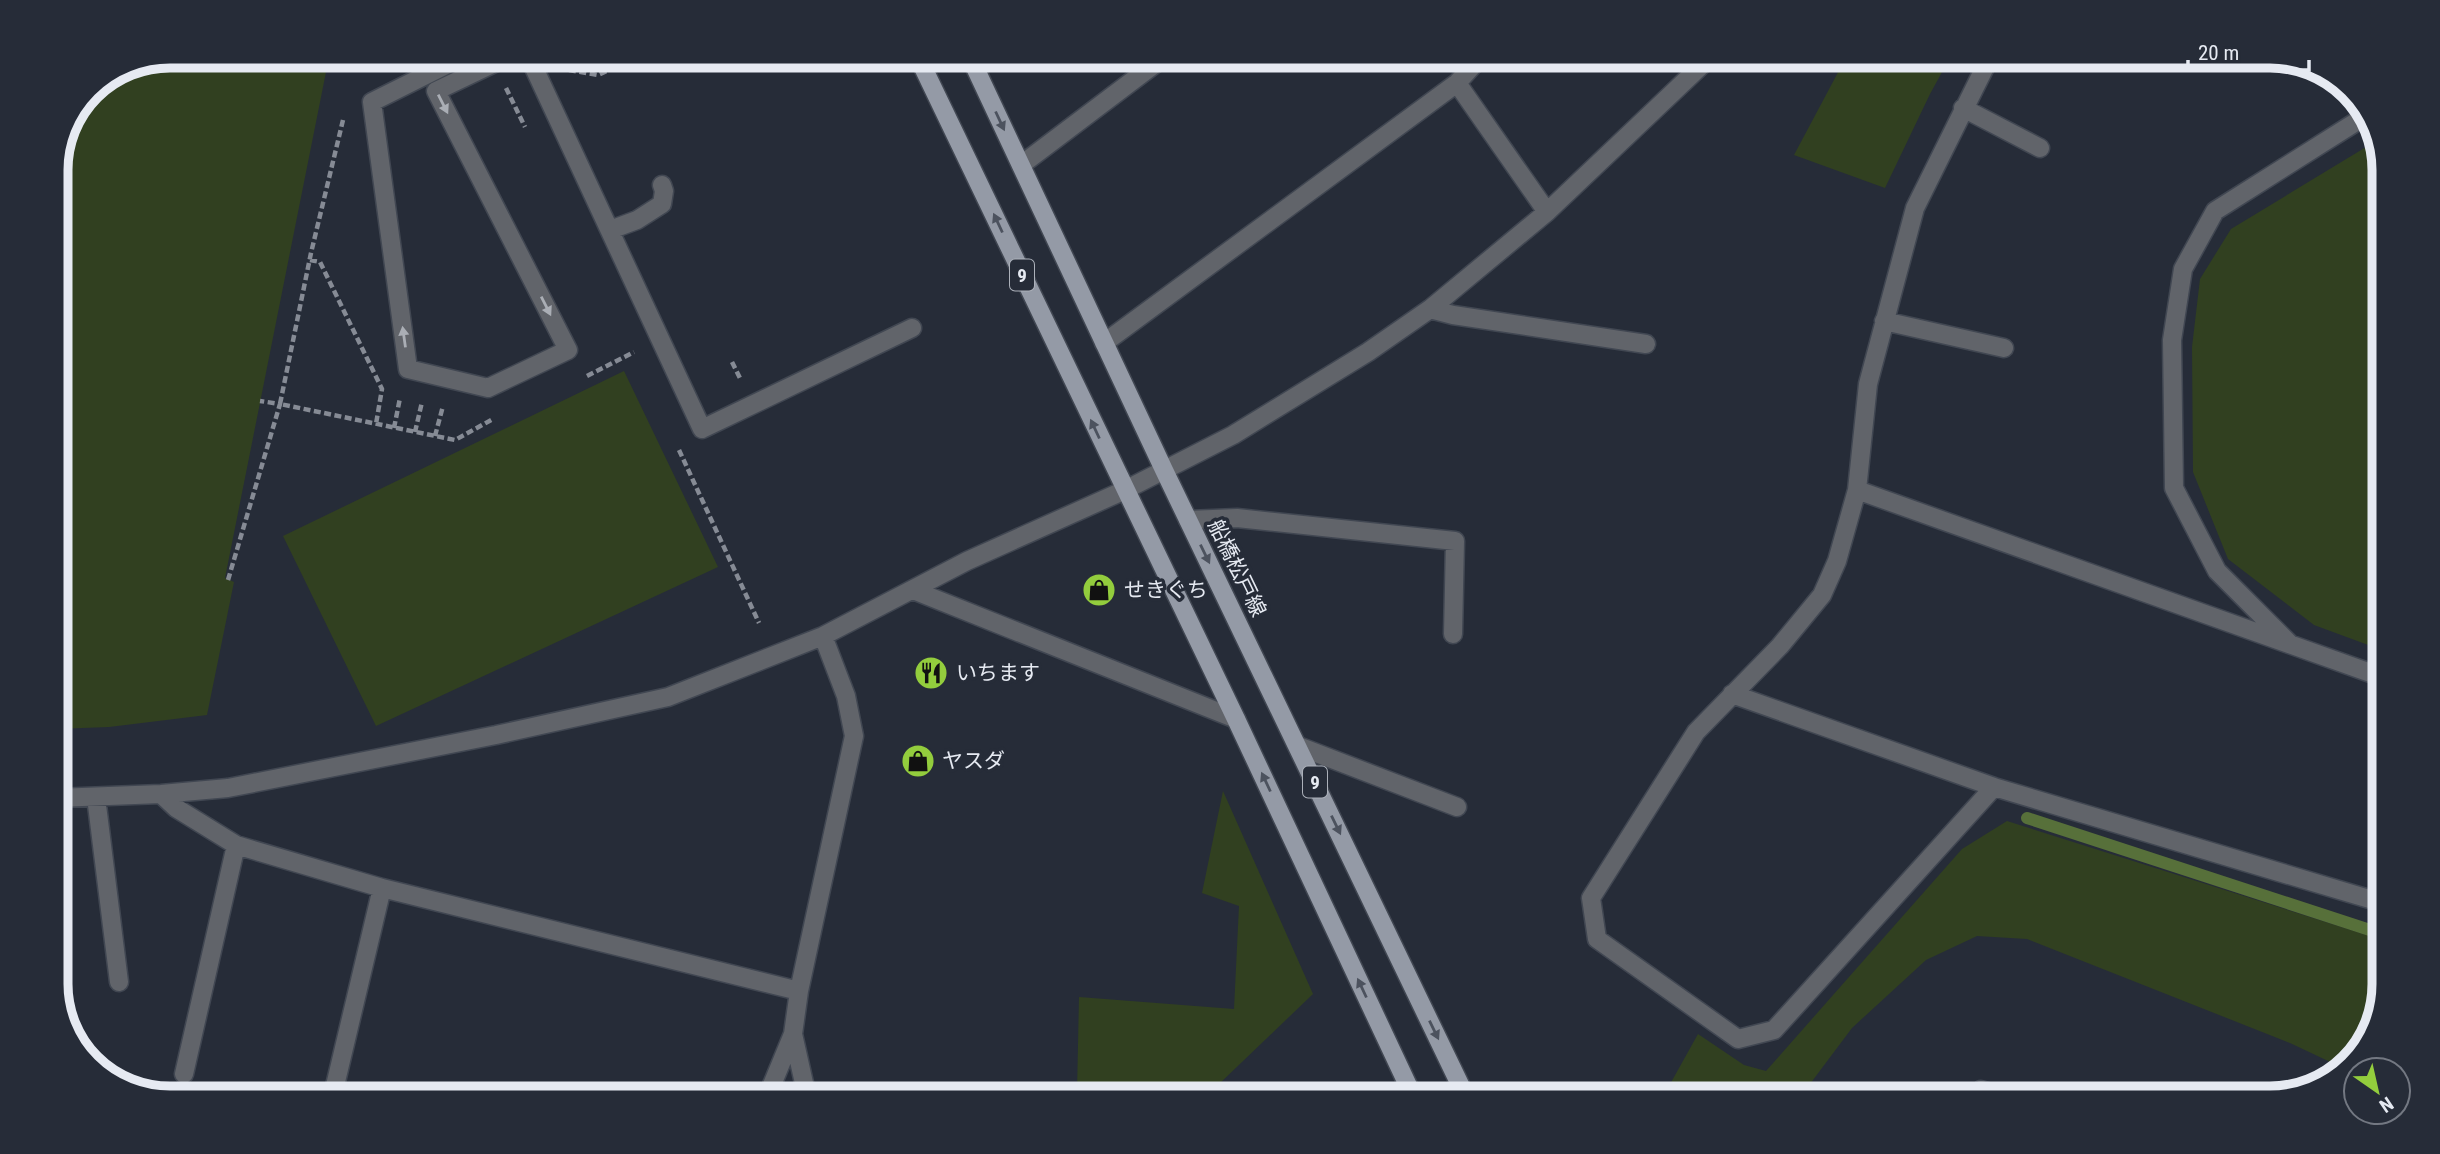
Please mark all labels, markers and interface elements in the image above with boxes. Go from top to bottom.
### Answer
scale bar [2188,28,2309,72]
text: 20 m [2198,41,2239,65]
one-way arrow [437,94,448,114]
one-way arrow [994,111,1006,131]
one-way arrow [992,213,1003,233]
road number: 9 [1010,260,1034,290]
one-way arrow [540,296,551,316]
one-way arrow [398,326,409,348]
one-way arrow [1090,418,1101,439]
street label: 船橋松戸線 [1203,516,1271,620]
one-way arrow [1199,543,1210,564]
shop icon: せきぐち [1080,571,1118,609]
place label: せきぐち [1124,578,1208,602]
restaurant icon: いちます [912,654,950,692]
place label: いちます [956,661,1040,685]
shop icon: ヤスダ [899,742,937,780]
place label: ヤスダ [942,749,1005,773]
road number: 9 [1303,766,1327,797]
one-way arrow [1260,772,1271,793]
one-way arrow [1330,814,1341,835]
one-way arrow [1357,978,1368,998]
one-way arrow [1428,1020,1439,1040]
north arrow [2342,1056,2412,1126]
text: N [2375,1092,2397,1117]

